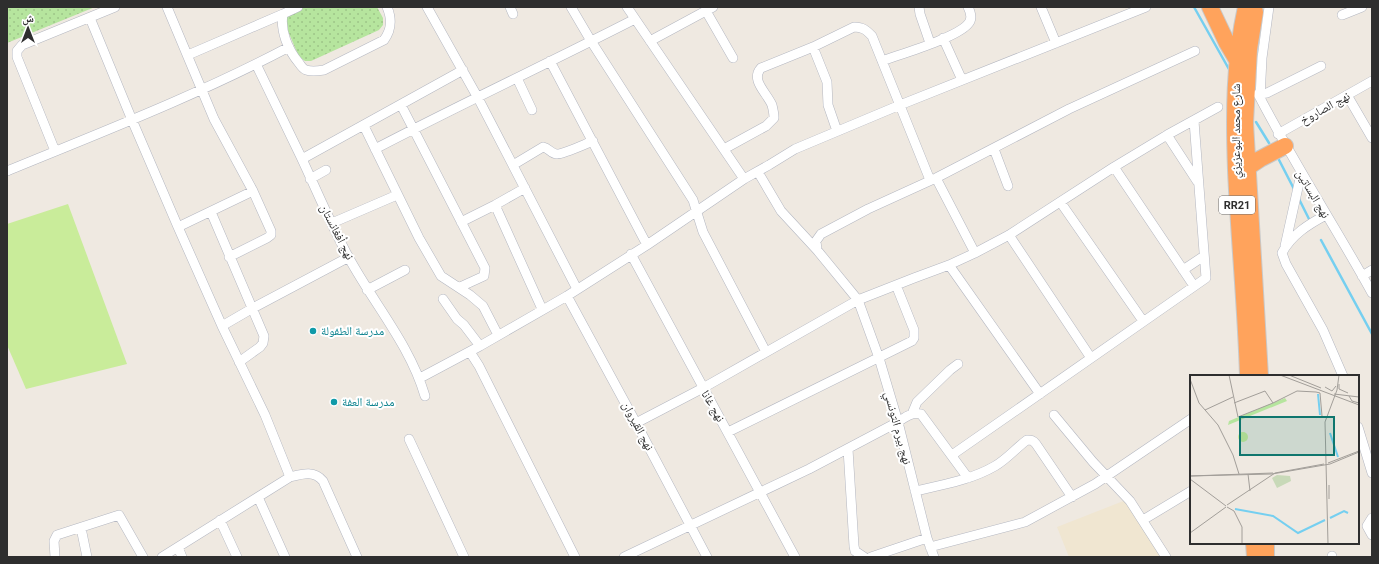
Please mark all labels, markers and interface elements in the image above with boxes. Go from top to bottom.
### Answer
north arrow [8,8,48,48]
text: ش [22,12,34,26]
street label: شارع محمد البوعزيزي [1229,84,1246,178]
street label: نهج الصاروخ [1298,89,1352,127]
street label: نهج البساتين [1293,167,1333,221]
road number: RR21 [1219,196,1255,214]
street label: نهج أفغانستان [317,202,357,262]
place label: مدرسة الطفولة [321,324,384,338]
marker: مدرسة الطفولة [308,326,318,336]
inset map [1190,375,1359,544]
street label: نهج غانا [698,388,728,424]
street label: نهج بيرم التونسي [879,390,914,467]
place label: مدرسة العفة [342,395,395,409]
marker: مدرسة العفة [329,397,339,407]
street label: نهج القيروان [619,399,657,453]

